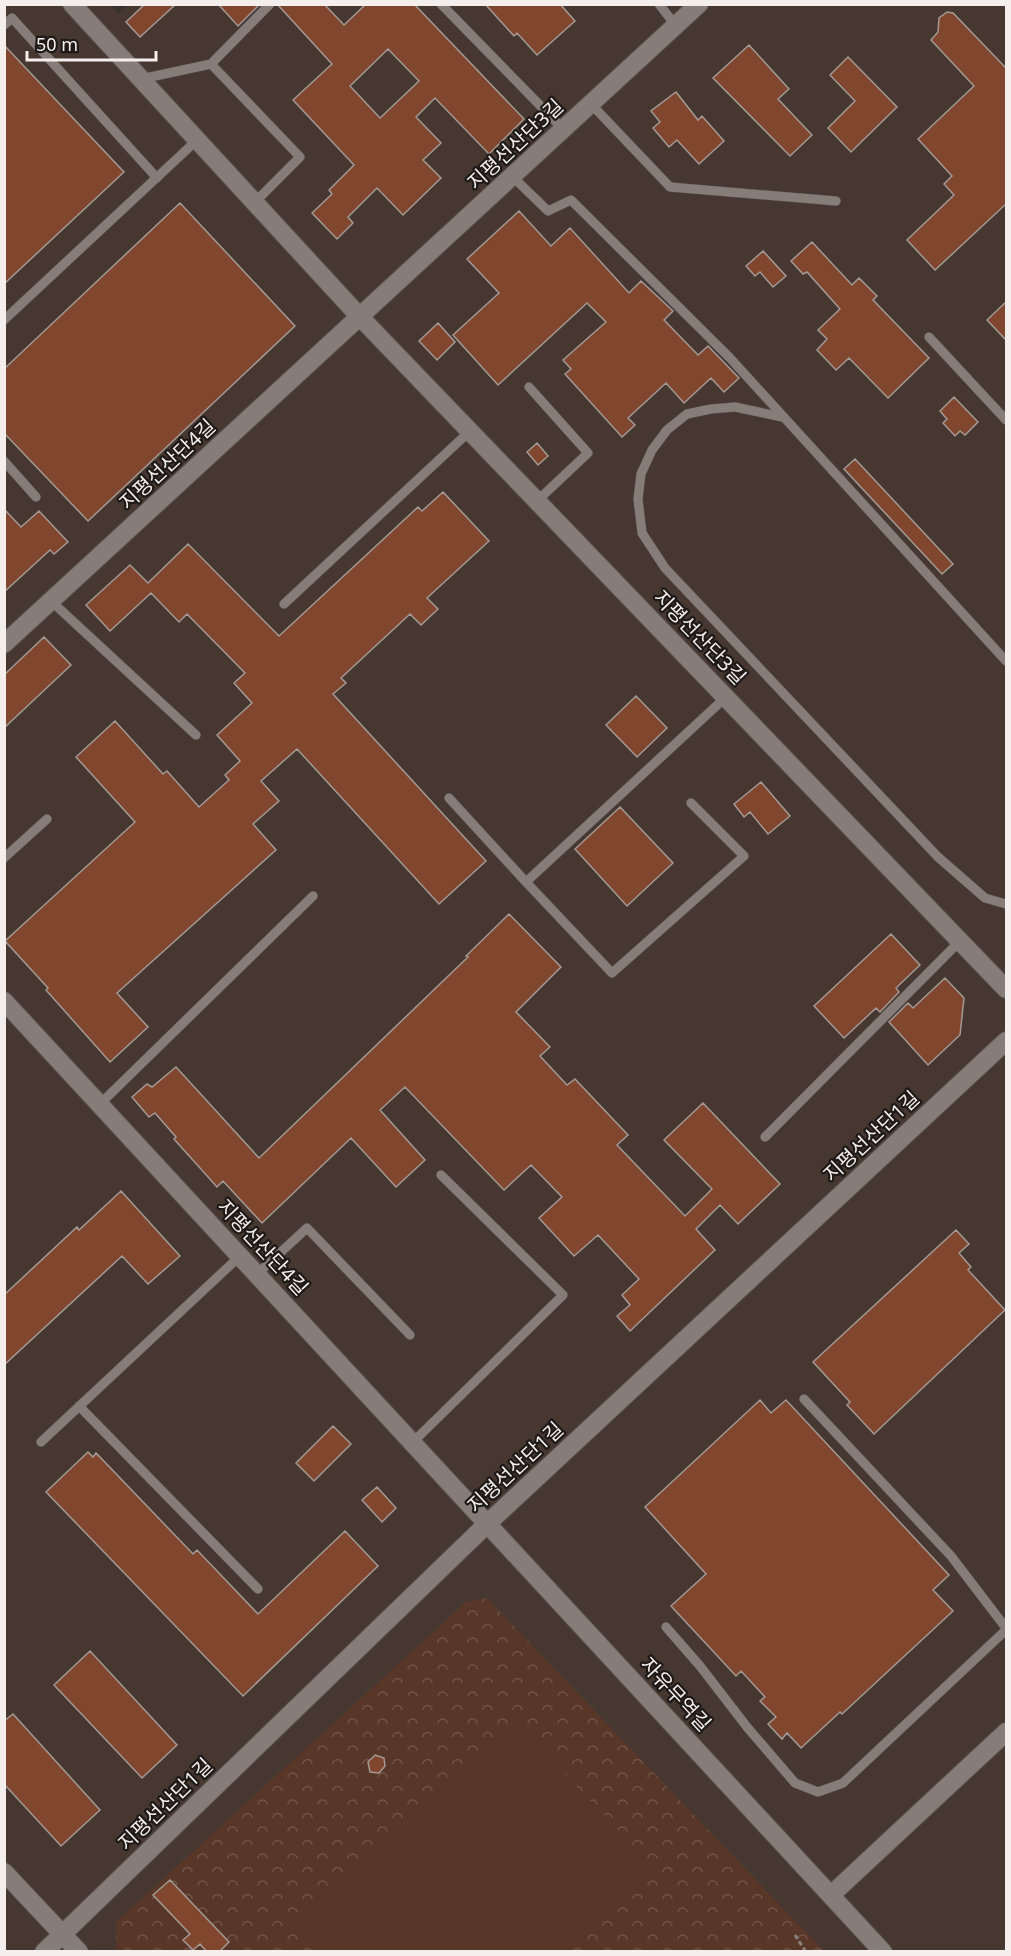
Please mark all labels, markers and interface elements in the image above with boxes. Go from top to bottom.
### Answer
scale bar [27,24,156,62]
text: 50 m [36,32,78,56]
street label: 지평선산단3길 [461,93,569,195]
street label: 지평선산단4길 [113,413,221,515]
street label: 지평선산단3길 [648,584,752,690]
street label: 지평선산단1길 [817,1085,925,1187]
street label: 지평선산단4길 [212,1193,314,1301]
street label: 지평선산단1길 [461,1416,569,1518]
street label: 자유무역길 [635,1651,717,1737]
street label: 지평선산단1길 [112,1752,218,1856]

